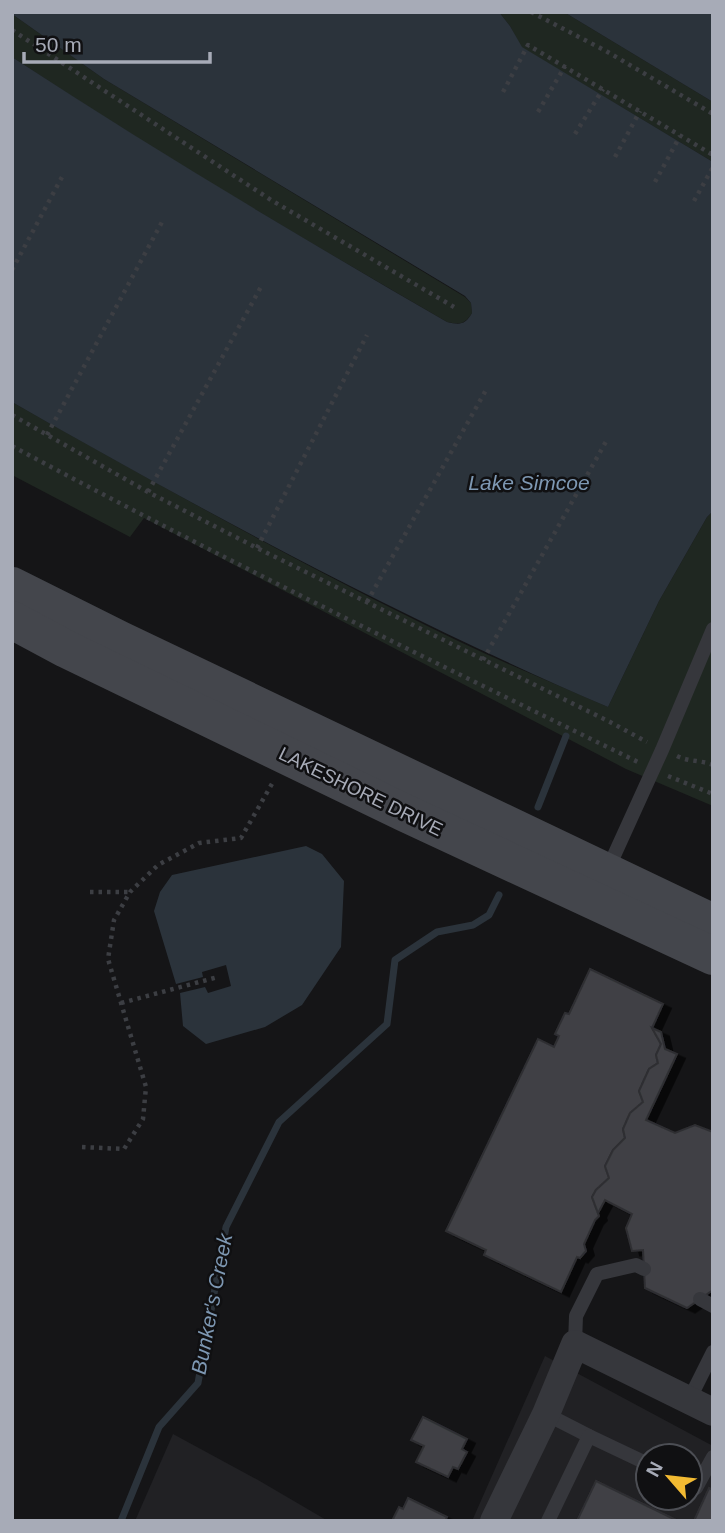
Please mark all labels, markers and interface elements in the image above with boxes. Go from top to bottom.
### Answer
scale bar [24,21,210,65]
text: 50 m [35,33,82,56]
water label: Lake Simcoe [468,471,590,494]
street label: LAKESHORE DRIVE [276,743,446,840]
water label: Bunker's Creek [187,1230,237,1376]
north arrow [634,1442,704,1512]
text: N [642,1458,667,1480]

